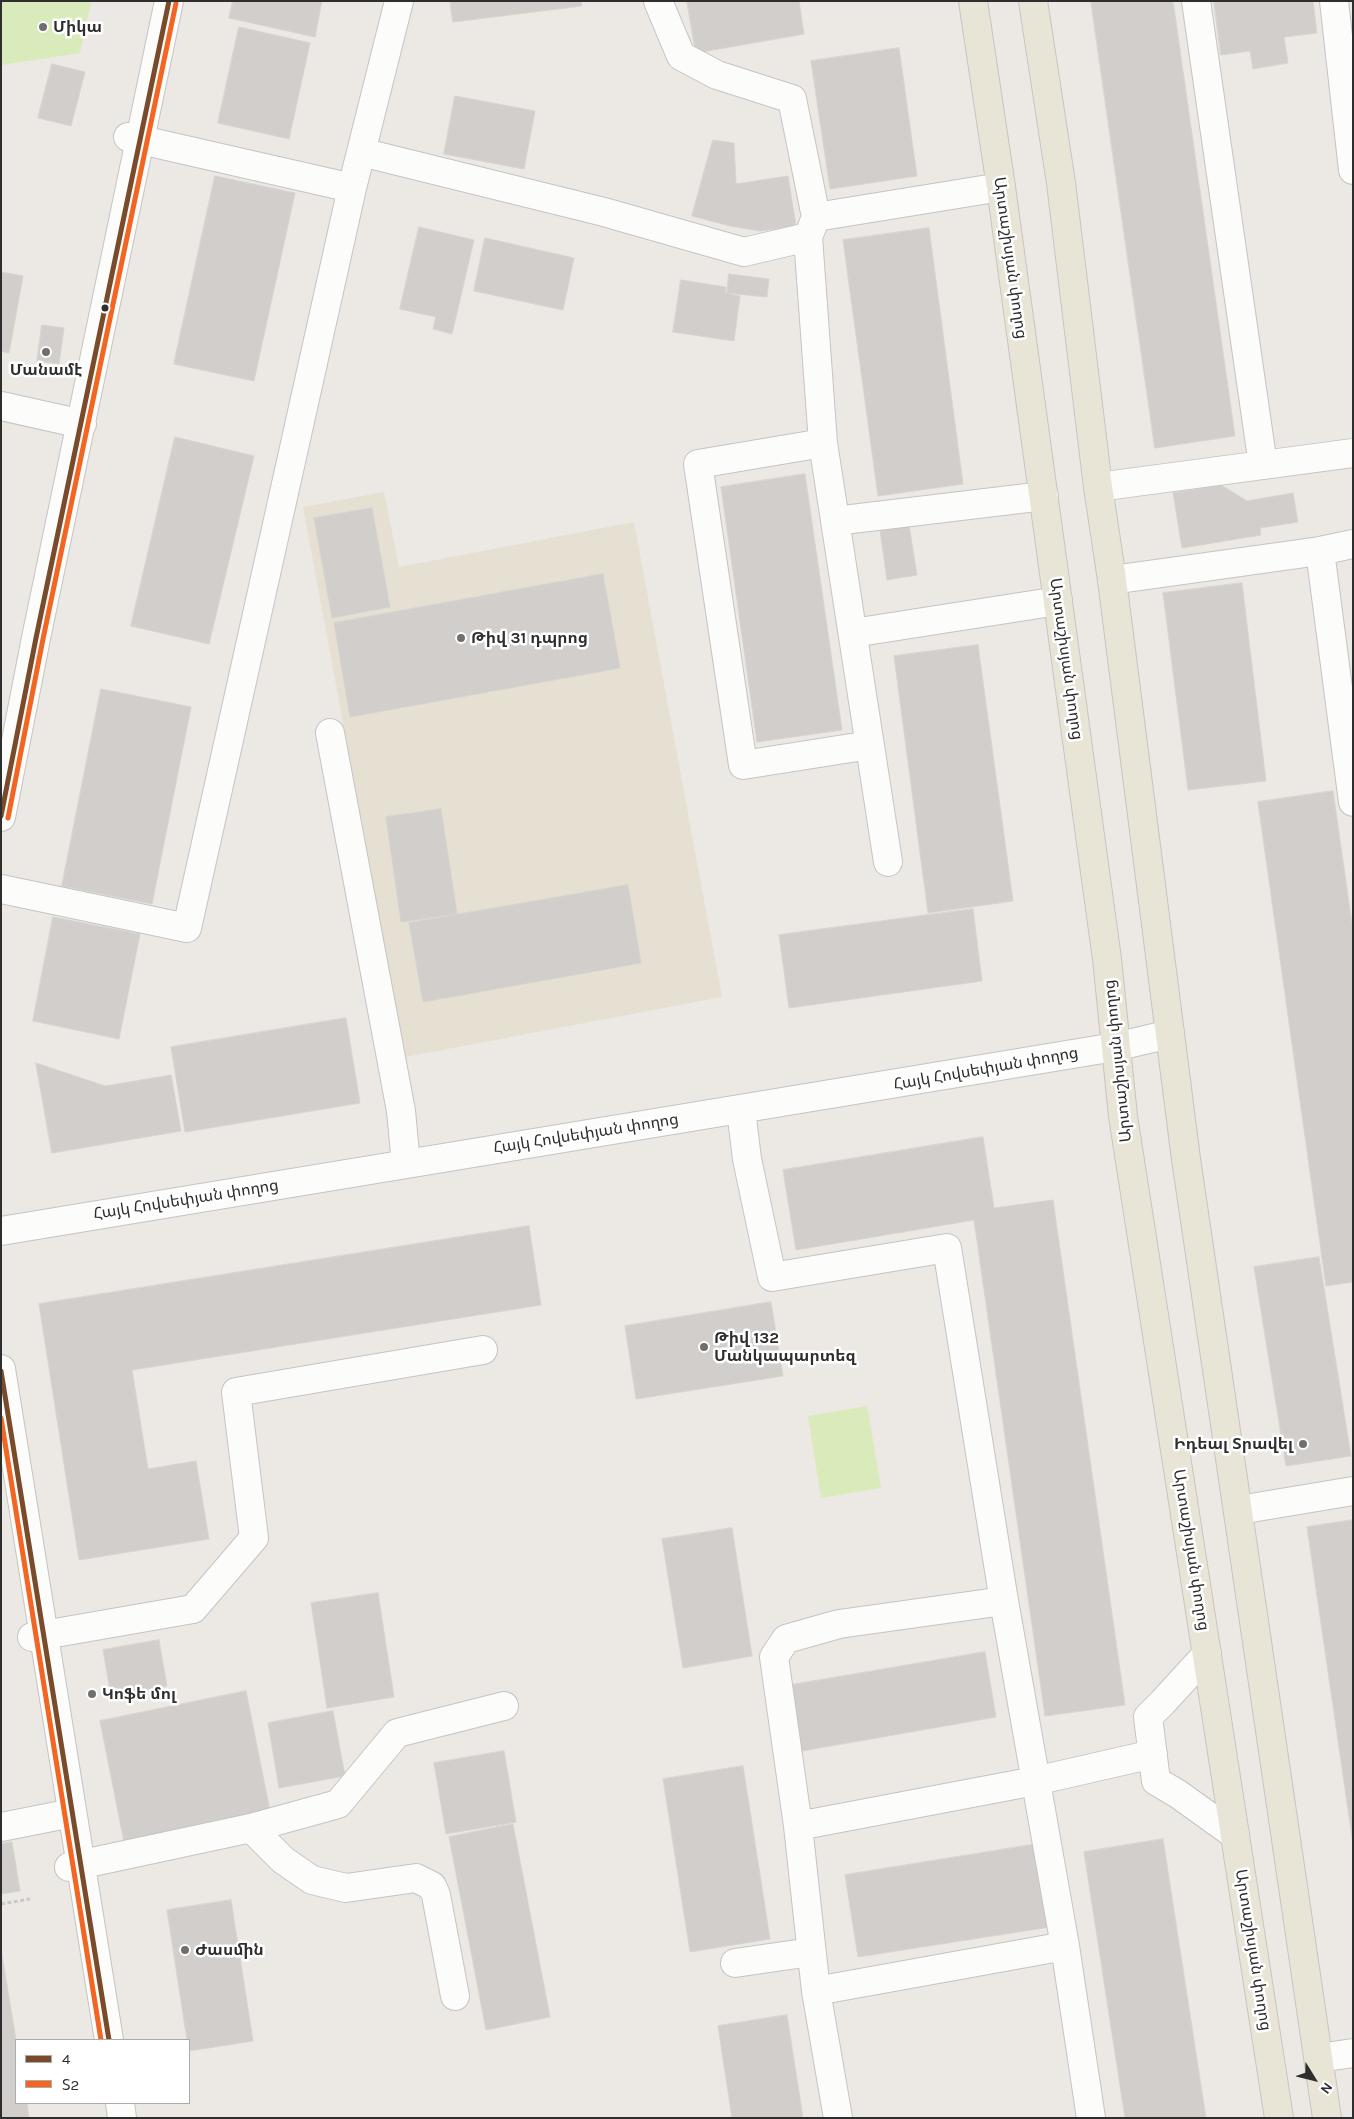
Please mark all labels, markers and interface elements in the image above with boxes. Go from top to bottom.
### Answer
place label: Միկա [53,17,102,37]
marker: Միկա [37,21,49,33]
street label: Արտաշիսյան փողոց [989,176,1031,340]
unlabelled marker [100,303,110,313]
marker: Մանամէ [40,346,52,358]
place label: Մանամէ [10,360,82,380]
street label: Արտաշիսյան փողոց [1045,577,1087,741]
place label: Թիվ 31 դպրոց [471,628,588,648]
marker: Թիվ 31 դպրոց [455,632,467,644]
street label: Արտաշիսյան փողոց [1100,979,1136,1143]
street label: Հայկ Հովսեփյան փողոց [892,1043,1080,1095]
street label: Հայկ Հովսեփյան փողոց [492,1110,680,1158]
street label: Հայկ Հովսեփյան փողոց [92,1176,280,1224]
place label: Թիվ 132 Մանկապարտեզ [714,1328,856,1366]
marker: Թիվ 132 Մանկապարտեզ [698,1341,710,1353]
place label: Իդեալ Տրավել [1174,1434,1293,1454]
marker: Իդեալ Տրավել [1297,1438,1309,1450]
street label: Արտաշիսյան փողոց [1169,1468,1213,1632]
place label: Կոֆե մոլ [102,1684,176,1704]
marker: Կոֆե մոլ [86,1688,98,1700]
street label: Արտաշիսյան փողոց [1231,1868,1275,2032]
place label: Ժասմին [195,1940,264,1960]
marker: Ժասմին [179,1944,191,1956]
legend [15,2039,190,2104]
text: 4 [62,2050,70,2068]
north arrow [1289,2054,1339,2104]
text: Տ2 [62,2076,79,2094]
text: N [1317,2079,1336,2097]

